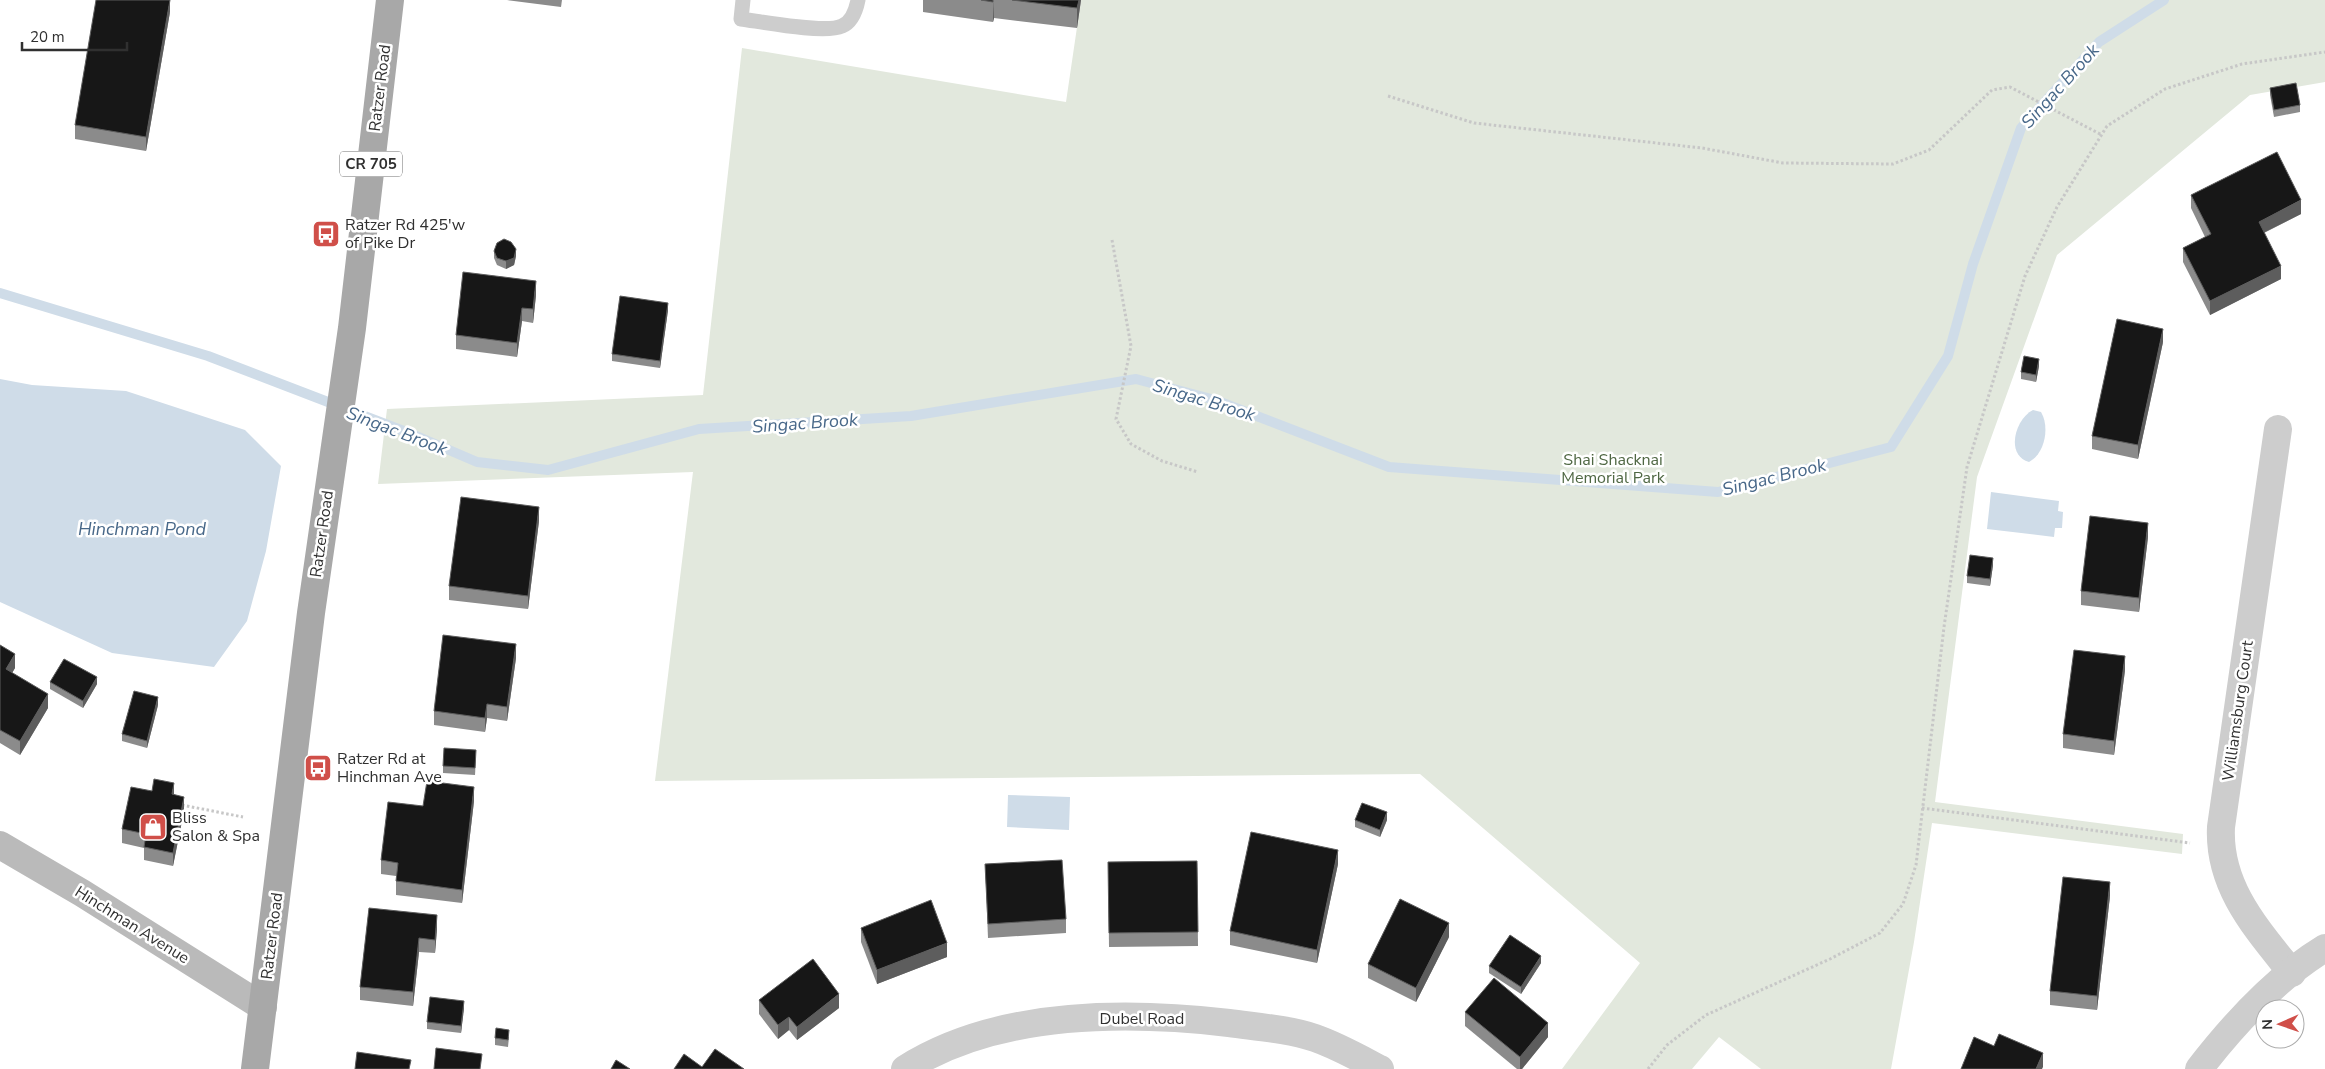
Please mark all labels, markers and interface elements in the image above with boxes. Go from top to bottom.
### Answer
scale bar [22,20,128,52]
text: 20 m [30,27,65,47]
water label: Singac Brook [2016,38,2105,133]
street label: Ratzer Road [364,43,396,133]
road number: CR 705 [340,152,402,176]
place label: Ratzer Rd 425'w of Pike Dr [345,214,466,254]
bus stop icon: Ratzer Rd 425'w of Pike Dr [311,219,341,249]
water label: Singac Brook [1150,373,1259,427]
water label: Singac Brook [343,401,452,462]
water label: Singac Brook [751,407,860,439]
park label: Shai Shacknai Memorial Park [1561,449,1666,489]
water label: Singac Brook [1720,452,1829,501]
street label: Ratzer Road [305,489,339,579]
water label: Hinchman Pond [78,517,207,541]
street label: Williamsburg Court [2217,639,2259,783]
place label: Ratzer Rd at Hinchman Ave [337,748,442,788]
bus stop icon: Ratzer Rd at Hinchman Ave [303,753,333,783]
place label: Bliss Salon & Spa [172,807,260,847]
shop icon: Bliss Salon & Spa [138,812,168,842]
street label: Hinchman Avenue [70,881,194,969]
street label: Ratzer Road [256,891,288,981]
north arrow [2255,999,2305,1049]
street label: Dubel Road [1100,1008,1184,1030]
text: N [2258,1019,2277,1030]

